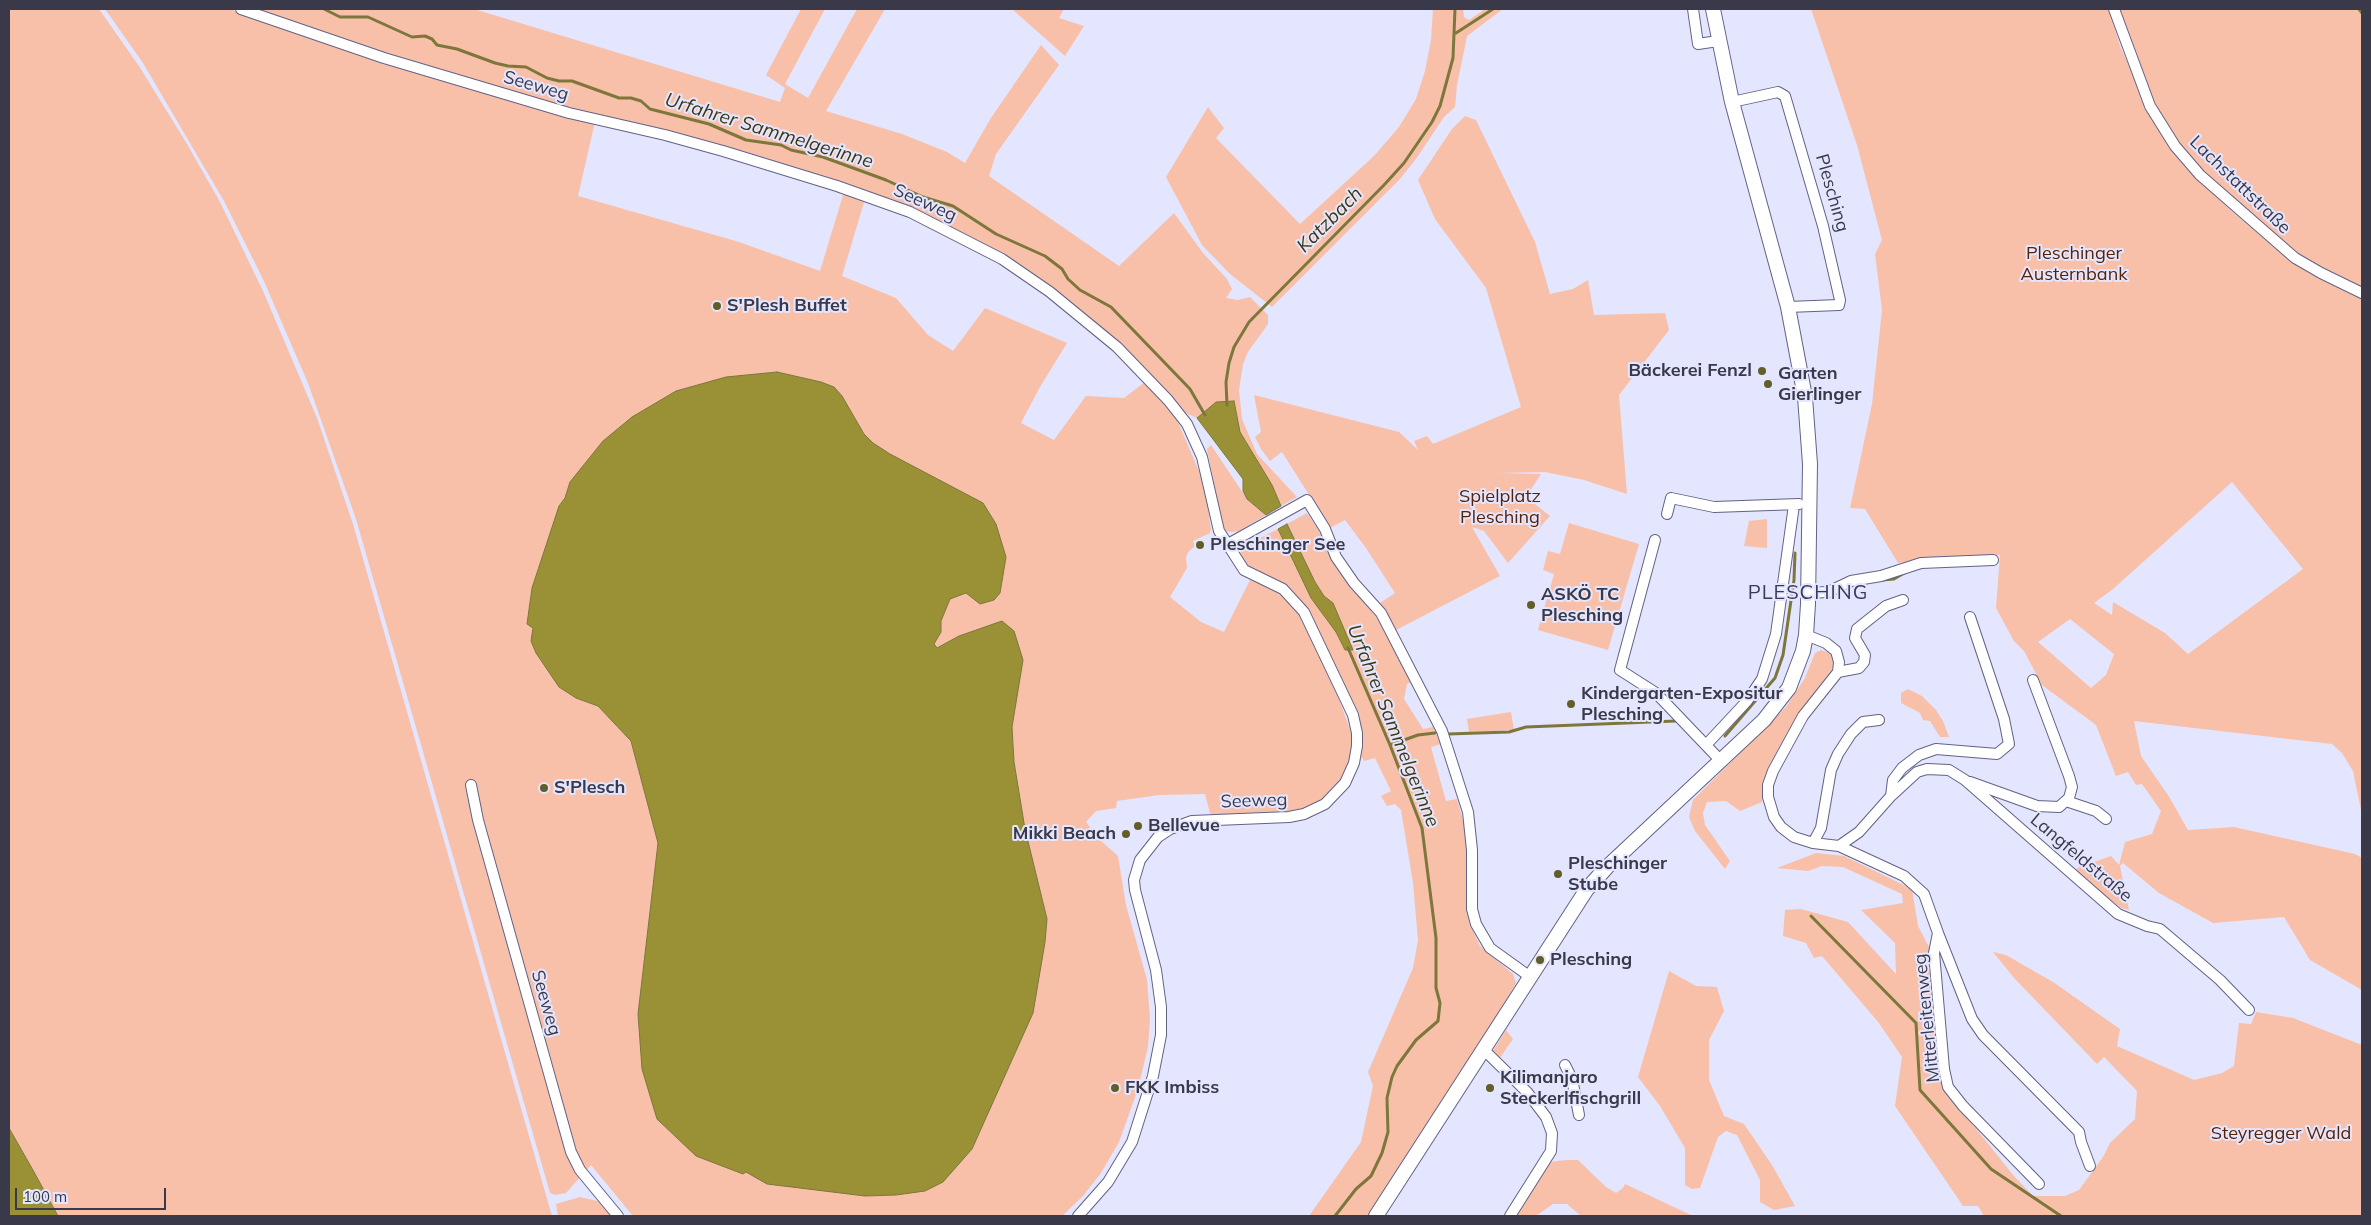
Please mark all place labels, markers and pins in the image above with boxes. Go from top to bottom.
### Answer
place label: S'Plesh Buffet [727,295,847,317]
marker: S'Plesh Buffet [711,300,723,312]
place label: Bäckerei Fenzl [1628,360,1752,382]
place label: Garten Gierlinger [1778,363,1861,406]
marker: Bäckerei Fenzl [1756,365,1768,377]
marker: Garten Gierlinger [1762,378,1774,390]
place label: Pleschinger See [1210,534,1345,556]
marker: Pleschinger See [1194,539,1206,551]
place label: ASKÖ TC Plesching [1541,584,1623,626]
marker: ASKÖ TC Plesching [1525,599,1537,611]
place label: Kindergarten-Expositur Plesching [1581,683,1783,726]
marker: Kindergarten-Expositur Plesching [1565,698,1577,710]
place label: S'Plesch [554,777,625,799]
marker: S'Plesch [538,782,550,794]
place label: Bellevue [1148,815,1220,837]
marker: Bellevue [1132,820,1144,832]
place label: Mikki Beach [1013,823,1116,845]
marker: Mikki Beach [1120,828,1132,840]
place label: Pleschinger Stube [1568,853,1667,896]
marker: Pleschinger Stube [1552,868,1564,880]
place label: Plesching [1550,949,1632,971]
marker: Plesching [1534,954,1546,966]
place label: Kilimanjaro Steckerlfischgrill [1500,1067,1641,1110]
place label: FKK Imbiss [1125,1077,1219,1099]
marker: FKK Imbiss [1109,1082,1121,1094]
marker: Kilimanjaro Steckerlfischgrill [1484,1082,1496,1094]

